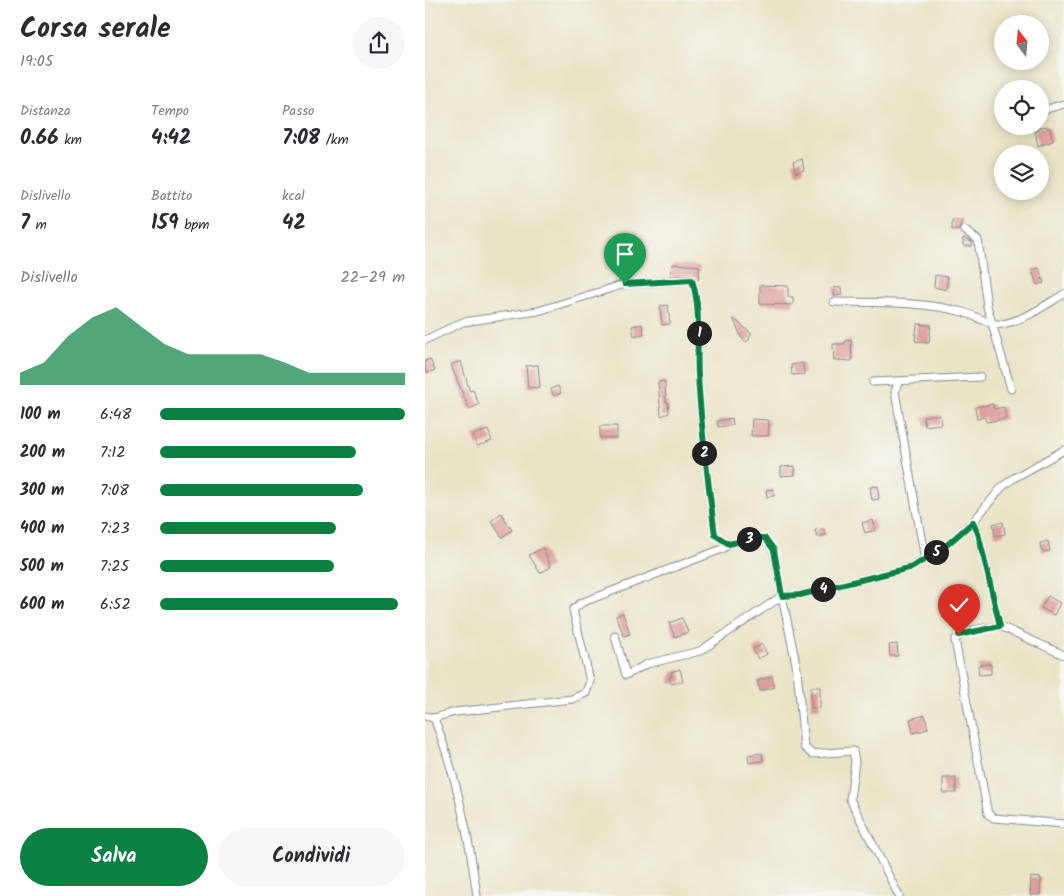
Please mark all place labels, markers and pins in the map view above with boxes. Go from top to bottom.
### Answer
pin [604,233,646,284]
pin: 1 [687,320,711,346]
pin: 2 [691,440,717,466]
pin: 3 [737,526,761,552]
pin: 5 [923,540,949,564]
pin: 4 [811,576,835,602]
pin [938,584,980,635]

